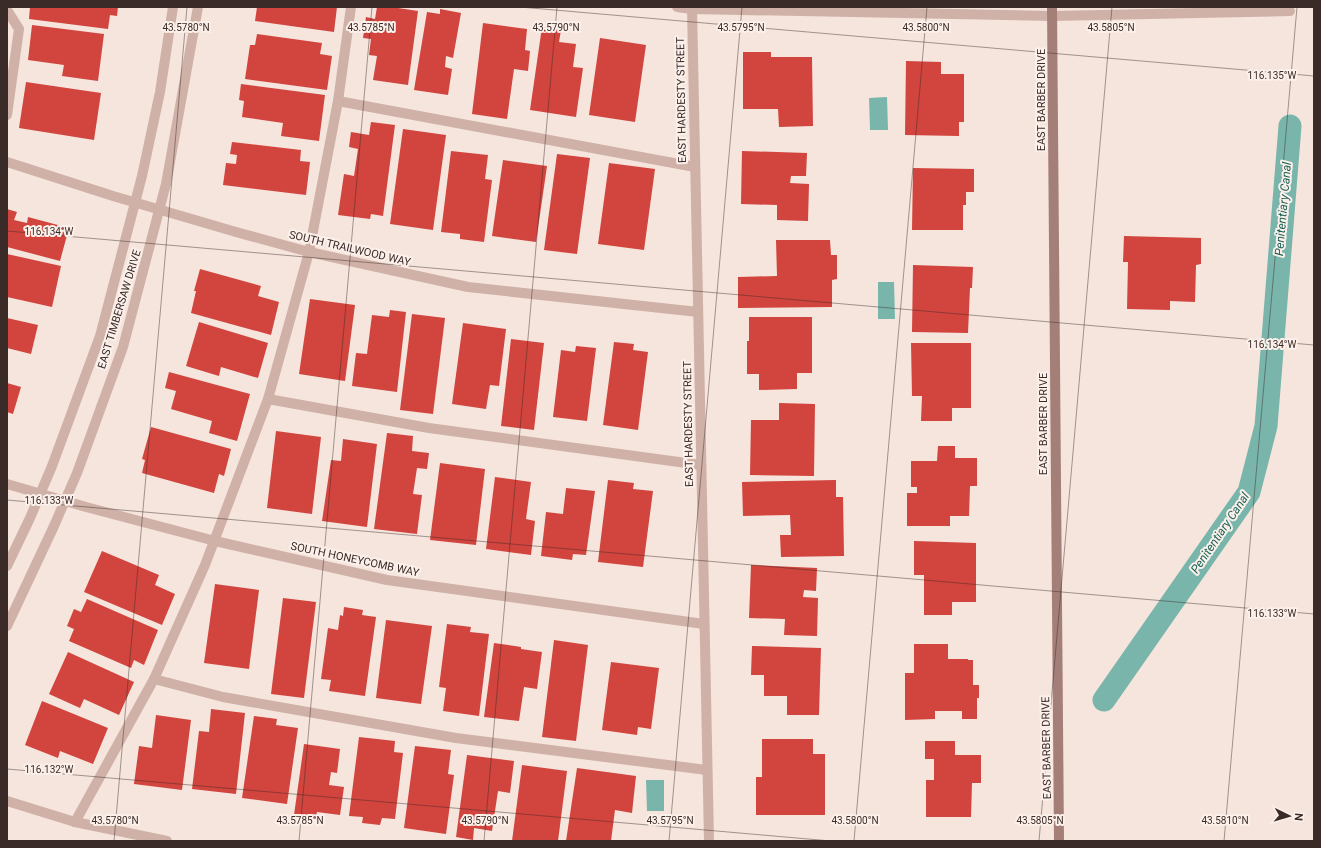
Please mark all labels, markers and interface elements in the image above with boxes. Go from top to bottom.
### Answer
text: 43.5780°N [162,22,210,33]
text: 43.5785°N [347,22,395,33]
text: 43.5790°N [532,22,580,33]
text: 43.5795°N [717,22,765,33]
text: 43.5800°N [902,22,950,33]
text: 43.5805°N [1087,22,1135,33]
street label: EAST HARDESTY STREET [674,36,689,163]
street label: EAST BARBER DRIVE [1035,49,1048,151]
text: 116.135°W [1248,70,1297,81]
water label: Penitentiary Canal [1272,161,1294,256]
text: 116.134°W [25,226,74,237]
street label: SOUTH TRAILWOOD WAY [288,228,412,269]
street label: EAST TIMBERSAW DRIVE [95,248,144,370]
text: 116.134°W [1248,339,1297,350]
street label: EAST HARDESTY STREET [681,360,696,487]
street label: EAST BARBER DRIVE [1037,373,1050,475]
water label: Penitentiary Canal [1188,490,1252,576]
text: 116.133°W [25,495,74,506]
street label: SOUTH HONEYCOMB WAY [289,540,421,580]
text: 116.133°W [1248,608,1297,619]
street label: EAST BARBER DRIVE [1039,697,1054,799]
text: 116.132°W [25,764,74,775]
north arrow [1269,796,1309,836]
text: N [1292,812,1305,821]
text: 43.5780°N [91,815,139,826]
text: 43.5785°N [276,815,324,826]
text: 43.5790°N [461,815,509,826]
text: 43.5795°N [646,815,694,826]
text: 43.5800°N [831,815,879,826]
text: 43.5805°N [1016,815,1064,826]
text: 43.5810°N [1201,815,1249,826]

